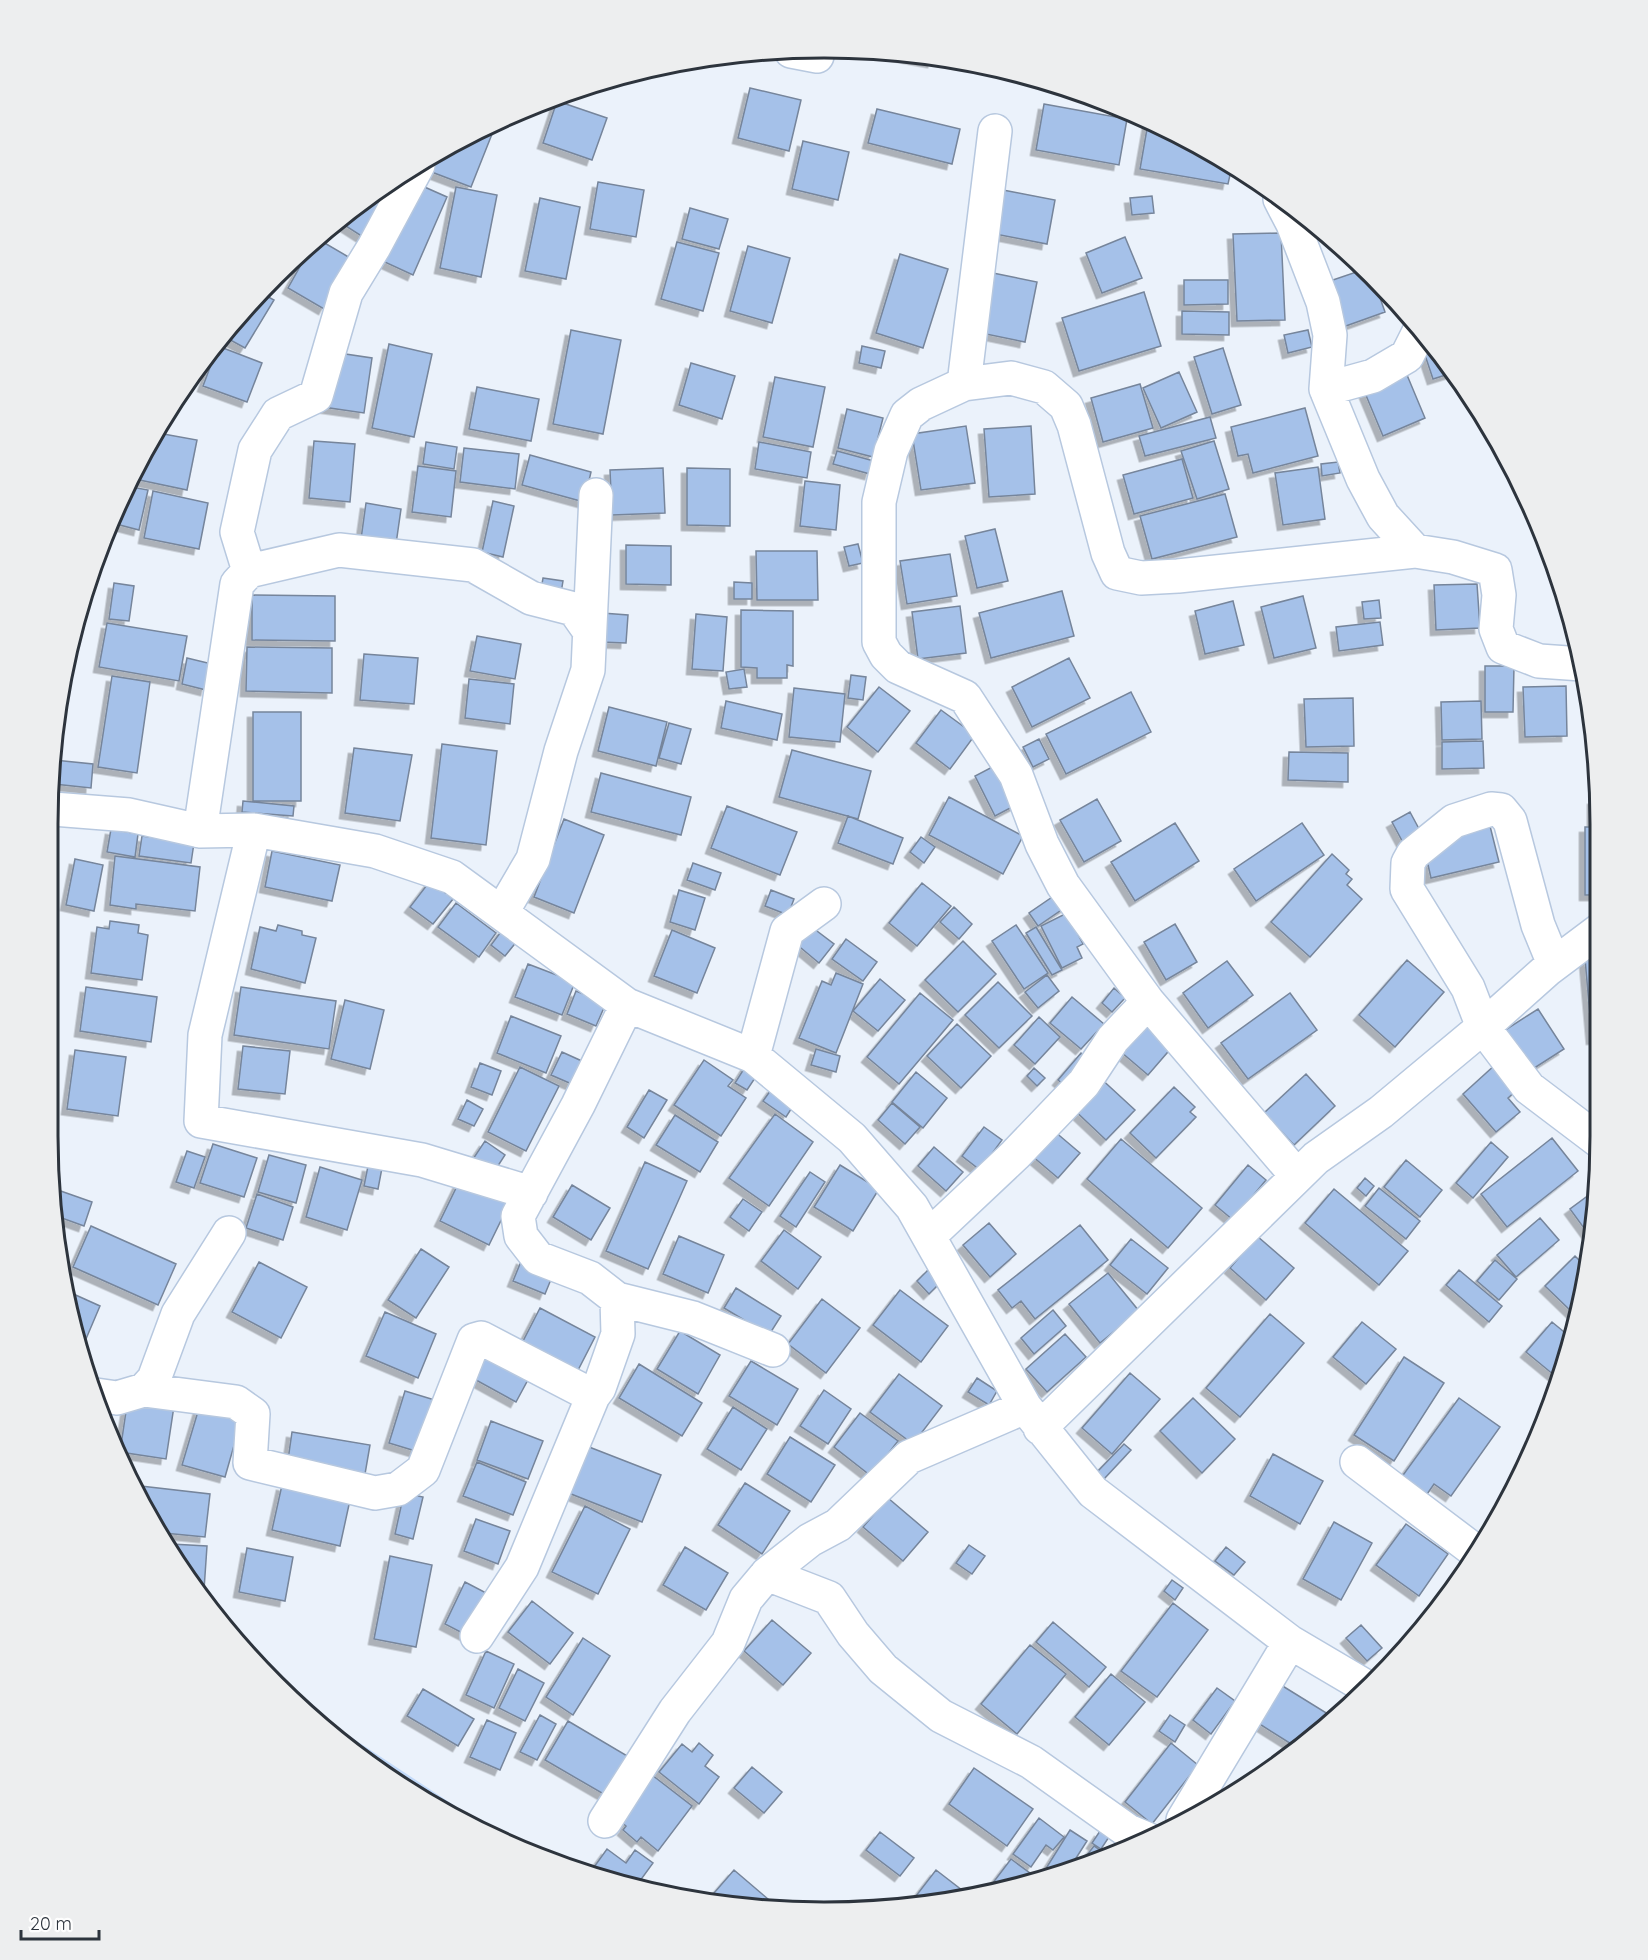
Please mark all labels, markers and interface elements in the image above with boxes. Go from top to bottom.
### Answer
scale bar [21,1903,99,1941]
text: 20 m [30,1912,72,1935]

